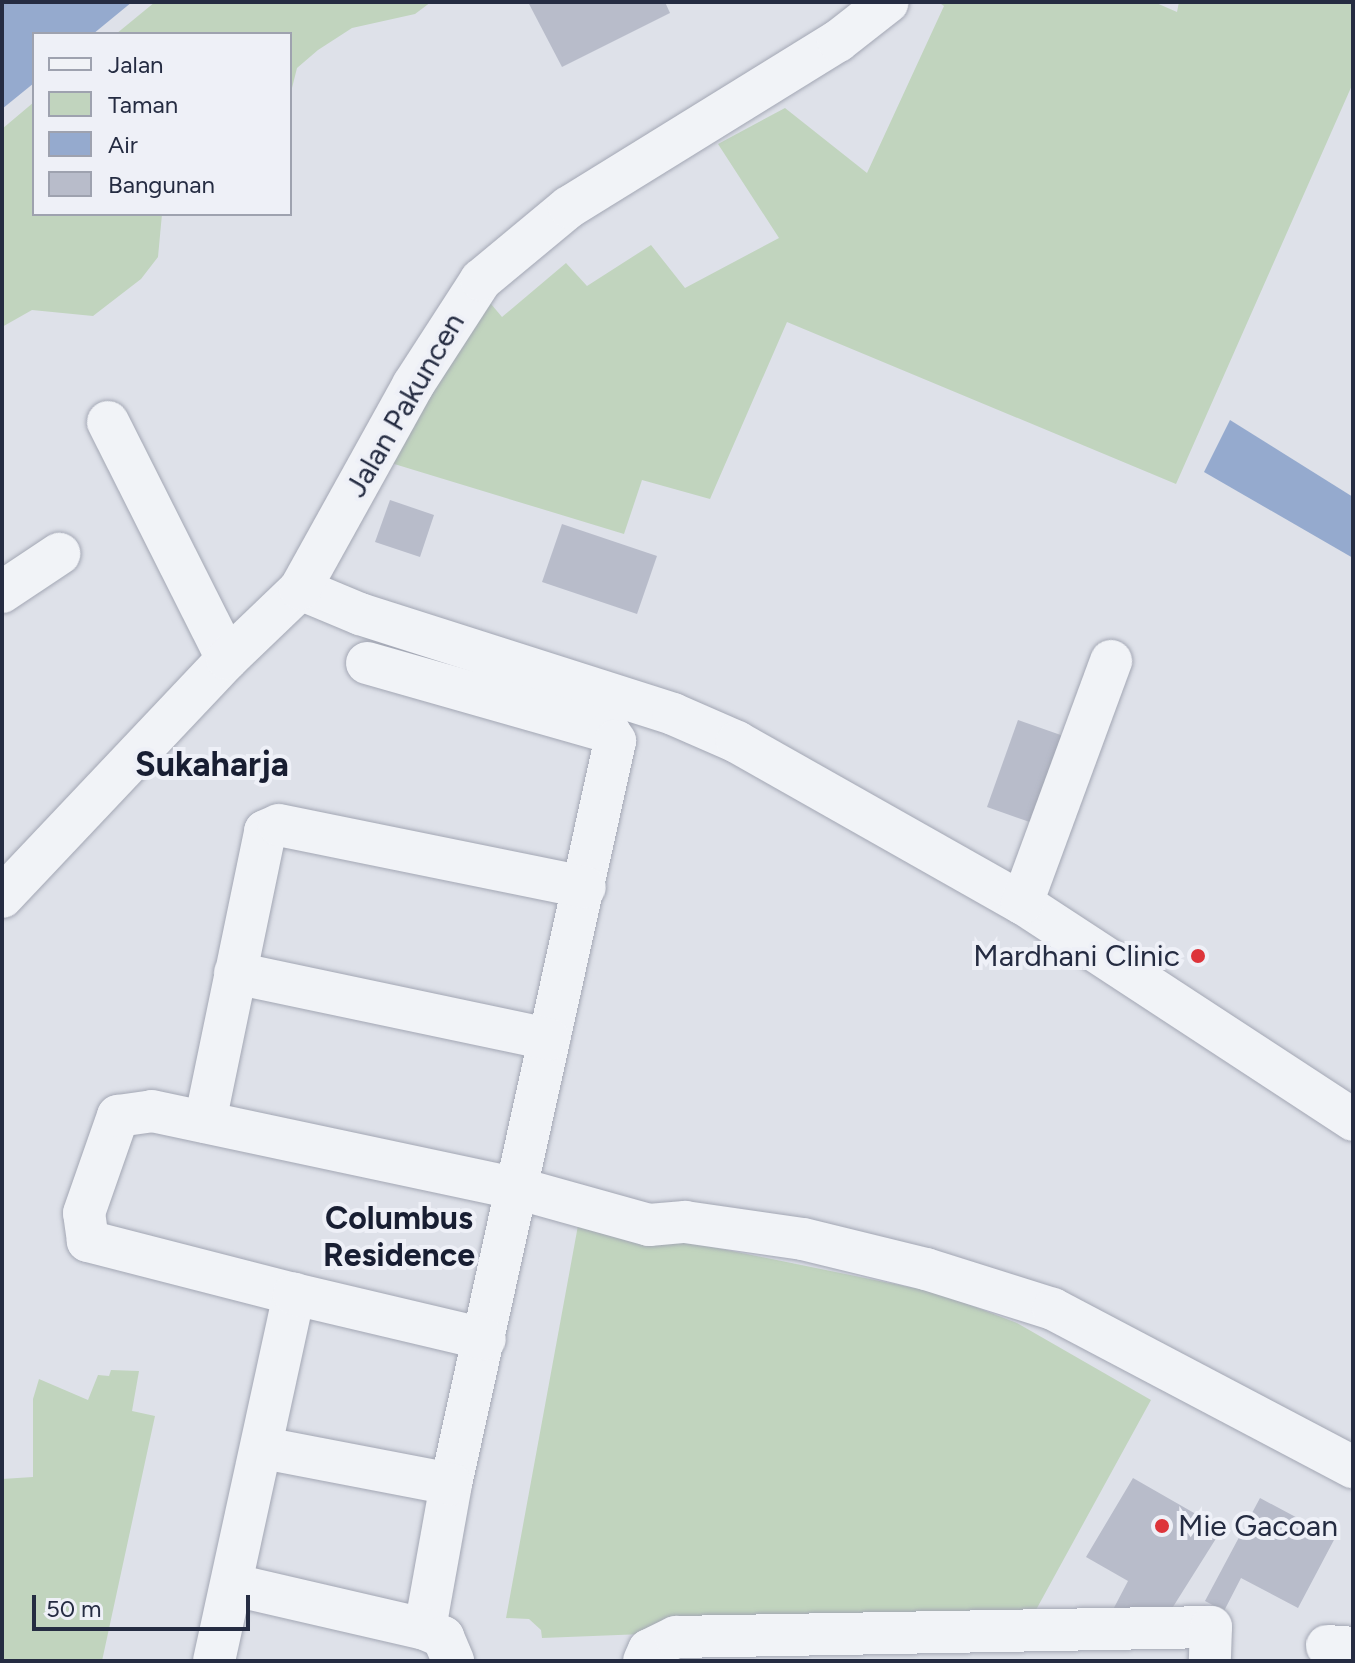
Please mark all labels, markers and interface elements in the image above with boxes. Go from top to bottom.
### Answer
legend [32,32,292,216]
text: Jalan [108,50,164,79]
text: Taman [108,90,178,119]
text: Air [108,130,138,159]
text: Bangunan [108,170,215,199]
street label: Jalan Pakuncen [338,307,472,503]
district label: Sukaharja [135,745,289,785]
place label: Mardhani Clinic [973,938,1180,974]
marker: Mardhani Clinic [1187,945,1209,967]
district label: Columbus Residence [323,1200,475,1275]
place label: Mie Gacoan [1178,1508,1338,1544]
marker: Mie Gacoan [1153,1517,1171,1535]
scale bar [36,1579,254,1629]
text: 50 m [46,1594,102,1623]

